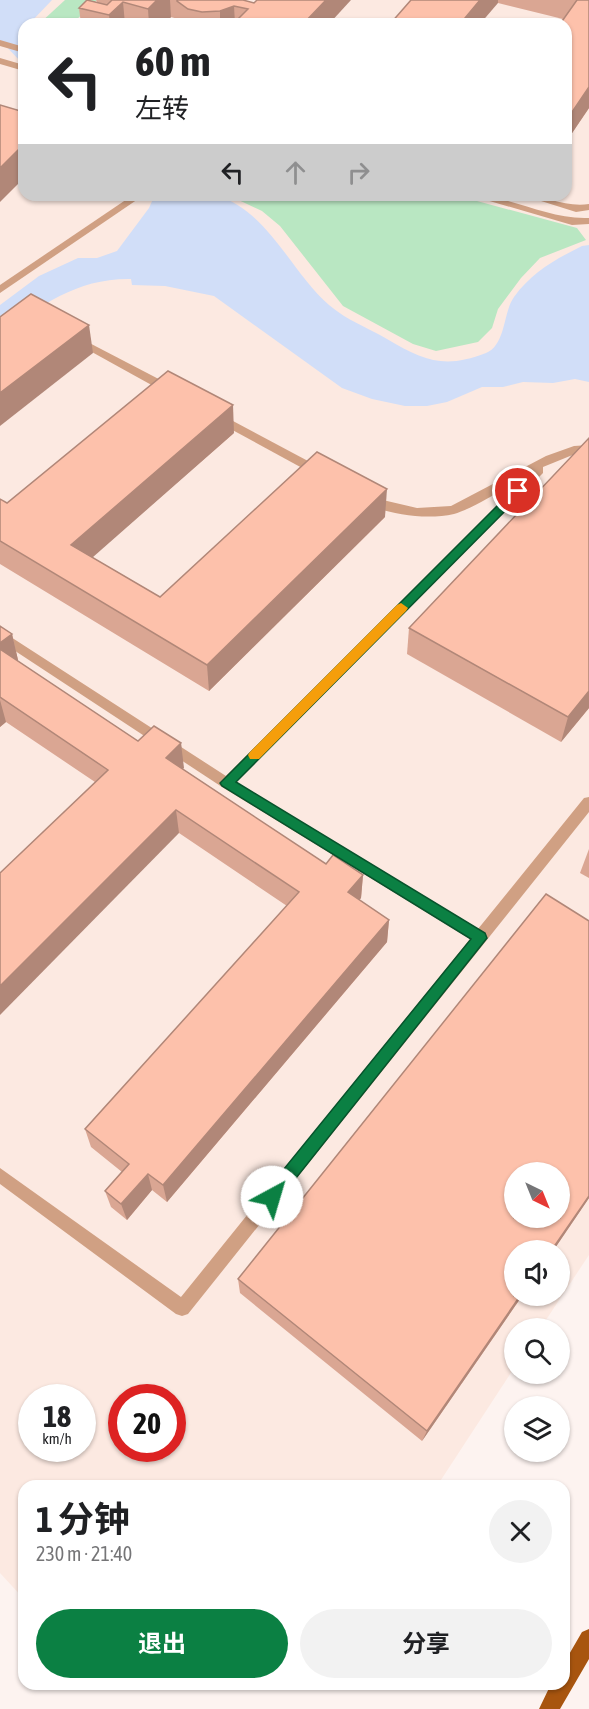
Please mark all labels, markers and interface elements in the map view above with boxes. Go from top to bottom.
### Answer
text: 60 m [135,37,210,85]
icon: left [36,42,114,120]
text: 左转 [135,93,189,124]
icon: left [216,156,249,189]
icon: ahead [279,156,312,189]
icon: right [342,156,375,189]
pin [492,465,543,516]
icon: arrive [501,474,534,507]
north arrow [504,1162,570,1228]
map controls [504,1162,570,1462]
position arrow [240,1165,304,1229]
button: sound [504,1240,570,1306]
button: search [504,1318,570,1384]
speed limit sign: 20 [108,1384,186,1462]
button: layers [504,1396,570,1462]
text: 18 [43,1399,71,1433]
text: km/h [42,1430,72,1447]
text: 1 分钟 [36,1498,130,1540]
button: close [489,1500,552,1563]
text: 230 m · 21:40 [36,1542,132,1565]
button: 退出 [36,1609,288,1678]
button: 分享 [300,1609,552,1678]

